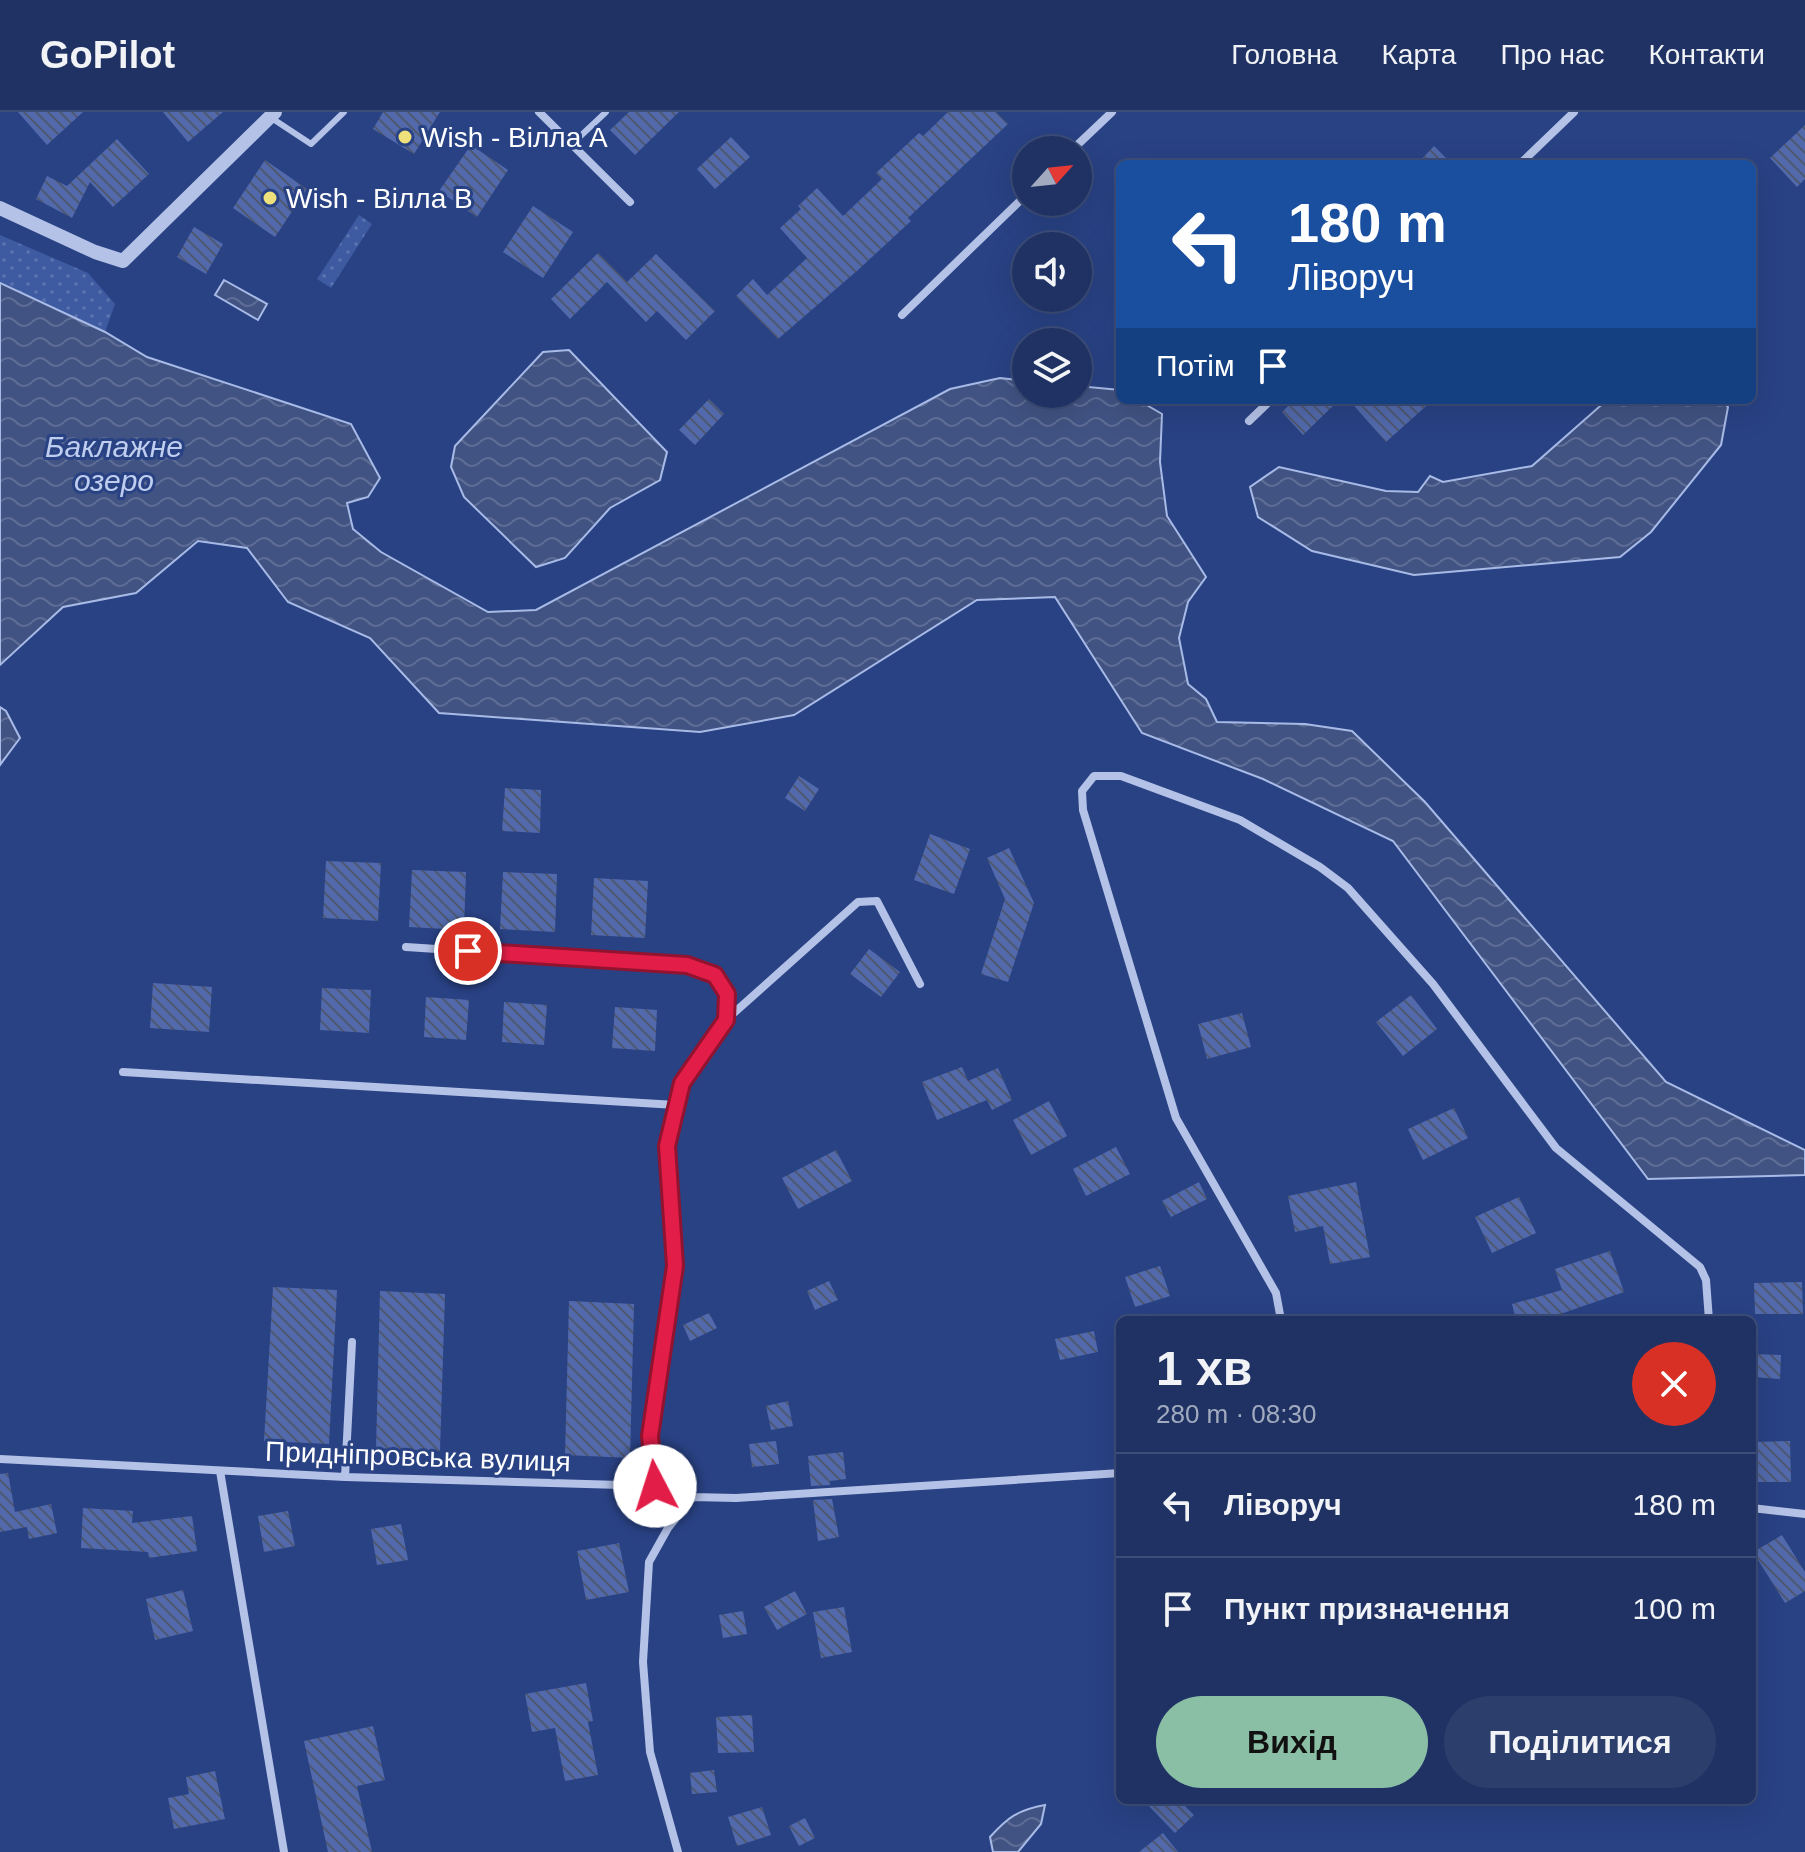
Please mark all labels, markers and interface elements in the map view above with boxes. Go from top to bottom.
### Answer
text: GoPilot [40,34,175,76]
text: Головна [1231,39,1338,70]
text: Карта [1382,39,1456,70]
text: Про нас [1500,39,1605,70]
text: Контакти [1649,39,1765,70]
place label: Wish - Вілла А [421,122,608,153]
marker: Wish - Вілла А [396,128,414,146]
north arrow [1012,136,1092,216]
map controls [1012,136,1092,408]
place label: Wish - Вілла B [286,183,473,214]
marker: Wish - Вілла B [261,189,279,207]
text: 180 m [1288,191,1447,254]
icon: left [1156,192,1260,296]
button: sound [1012,232,1092,312]
text: Ліворуч [1288,257,1415,298]
button: layers [1012,328,1092,408]
icon: arrive [1251,344,1295,388]
text: Потім [1156,349,1235,382]
water label: Баклажне озеро [45,430,183,497]
pin [434,917,502,985]
icon: arrive [446,929,490,973]
text: 1 хв [1156,1342,1252,1395]
button: close [1632,1342,1716,1426]
text: 280 m · 08:30 [1156,1399,1316,1429]
street label: Придніпровська вулиця [265,1436,571,1477]
position arrow [613,1444,697,1528]
icon: left [1156,1483,1200,1527]
text: Ліворуч [1224,1488,1342,1521]
text: 180 m [1633,1488,1716,1521]
icon: arrive [1156,1587,1200,1631]
text: Пункт призначення [1224,1592,1510,1625]
text: 100 m [1633,1592,1716,1625]
button: Вихід [1156,1696,1428,1788]
button: Поділитися [1444,1696,1716,1788]

